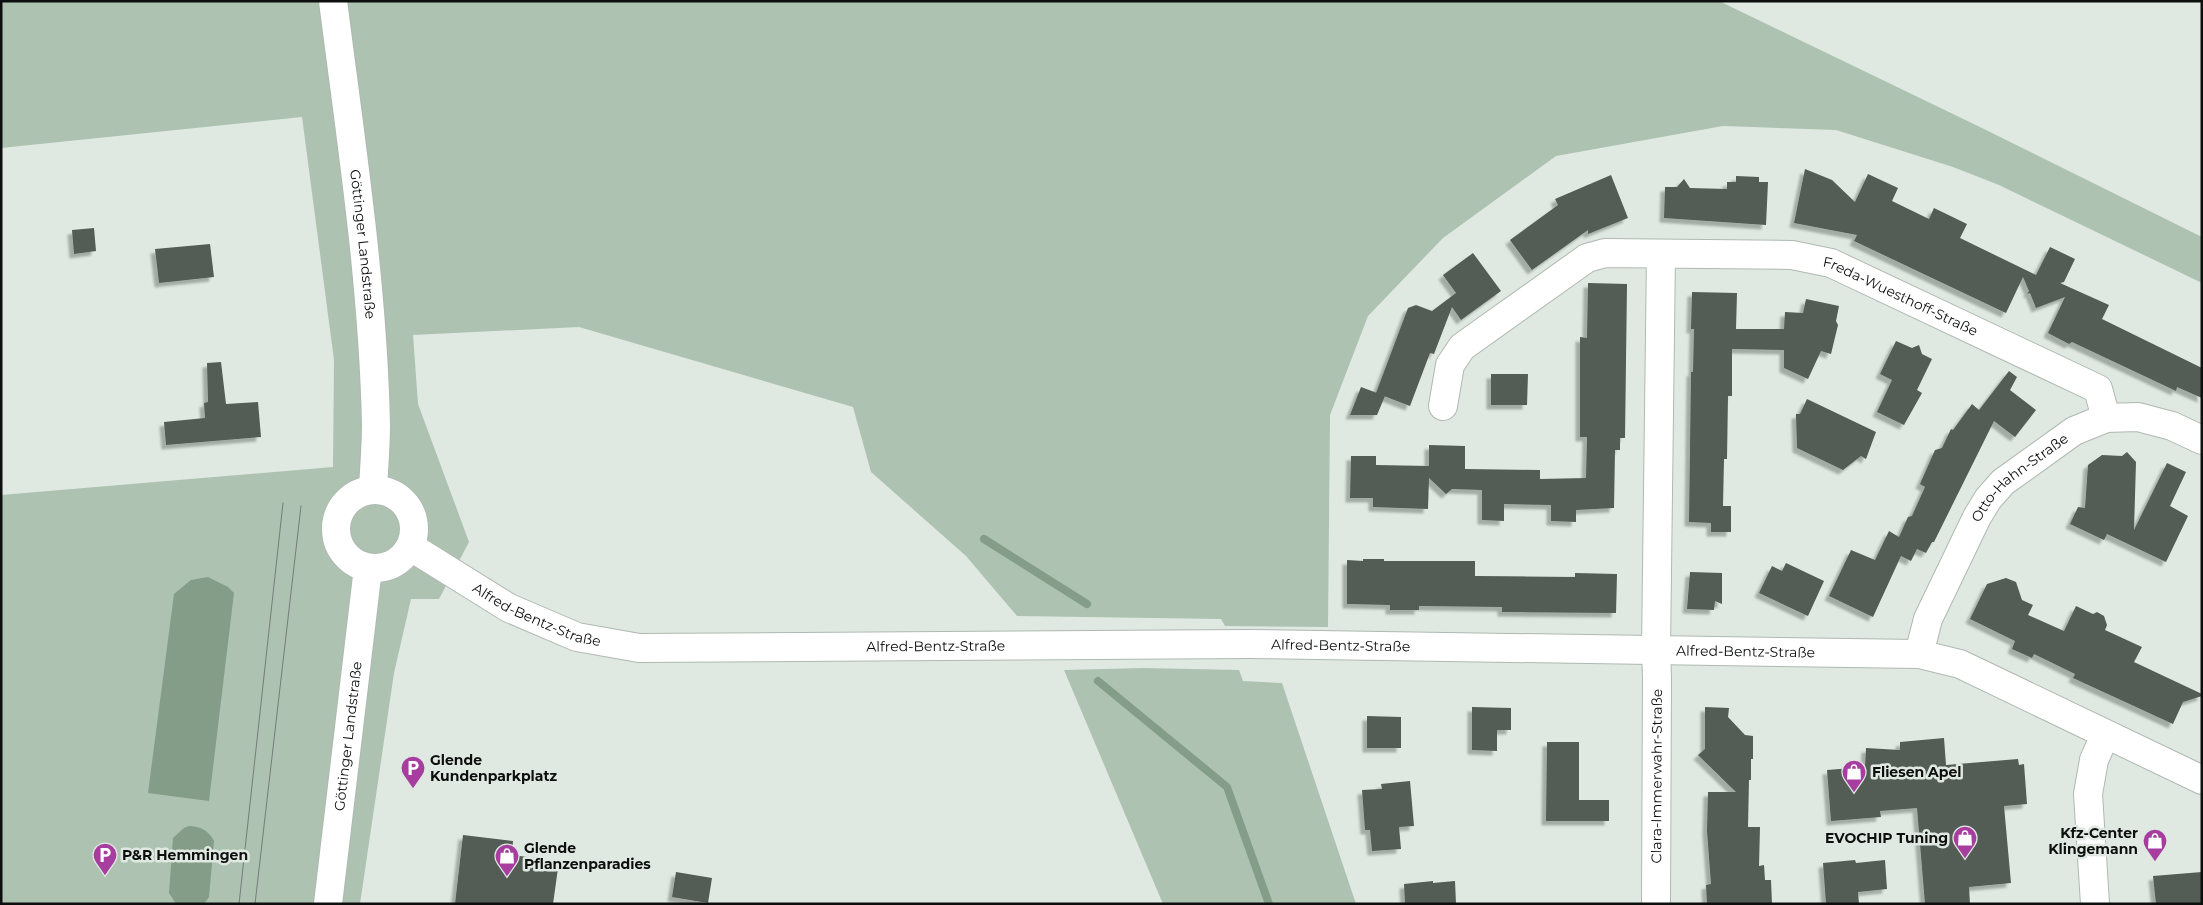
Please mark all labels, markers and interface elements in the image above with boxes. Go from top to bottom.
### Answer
street label: Göttinger Landstraße [346,168,380,320]
street label: Freda-Wuesthoff-Straße [1822,253,1981,340]
street label: Otto-Hahn-Straße [1967,429,2072,525]
street label: Alfred-Bentz-Straße [469,579,602,650]
street label: Alfred-Bentz-Straße [1271,635,1410,655]
street label: Alfred-Bentz-Straße [866,637,1005,656]
street label: Alfred-Bentz-Straße [1676,641,1815,661]
street label: Göttinger Landstraße [330,660,366,812]
street label: Clara-Immerwahr-Straße [1647,689,1666,863]
place label: Glende Kundenparkplatz [430,751,558,785]
parking icon: Glende Kundenparkplatz [400,755,426,789]
shop icon: Fliesen Apel [1841,759,1867,793]
place label: Fliesen Apel [1872,763,1962,781]
place label: Kfz-Center Klingemann [2048,824,2138,858]
shop icon: EVOCHIP Tuning [1952,825,1978,859]
shop icon: Kfz-Center Klingemann [2142,828,2168,862]
place label: EVOCHIP Tuning [1825,829,1948,847]
place label: Glende Pflanzenparadies [524,839,651,873]
parking icon: P&R Hemmingen [92,842,118,876]
shop icon: Glende Pflanzenparadies [494,843,520,877]
place label: P&R Hemmingen [122,846,248,864]

